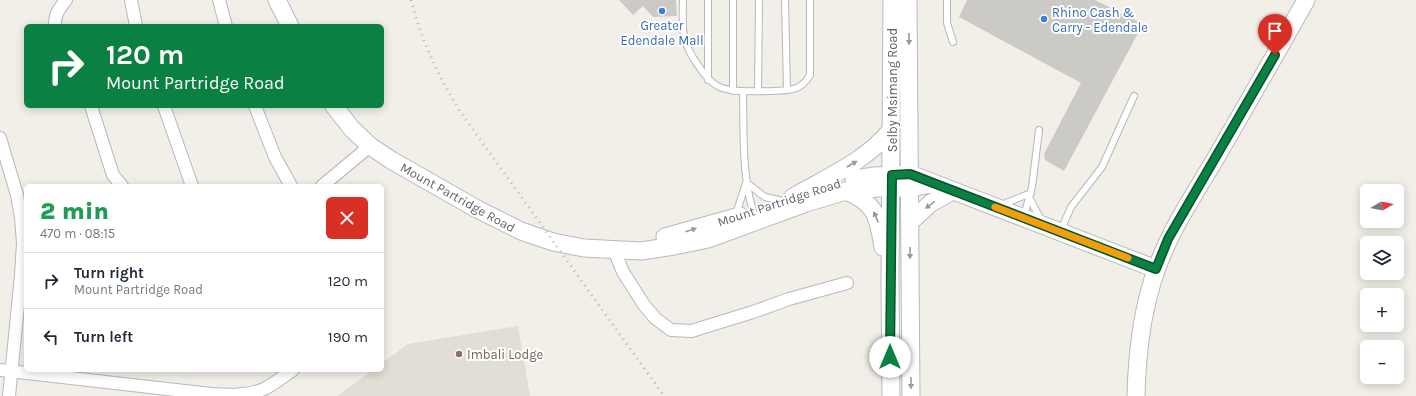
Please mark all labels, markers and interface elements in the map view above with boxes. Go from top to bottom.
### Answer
place label: Rhino Cash & Carry - Edendale [1052,5,1148,35]
marker: Greater Edendale Mall [657,6,667,16]
marker: Rhino Cash & Carry - Edendale [1039,14,1049,24]
pin [1258,14,1292,55]
place label: Greater Edendale Mall [620,18,704,48]
icon: arrive [1264,20,1286,42]
street label: Selby Msimang Road [885,28,900,152]
one-way arrow [905,33,912,45]
text: 120 m [106,38,184,71]
icon: right [40,40,92,92]
text: Mount Partridge Road [106,72,285,94]
street label: Mount Partridge Road [398,160,518,235]
one-way arrow [846,160,858,167]
street label: Mount Partridge Road [715,175,843,230]
north arrow [1360,184,1404,228]
map controls [1360,184,1404,384]
text: 2 min [40,197,109,225]
button: close [326,197,368,239]
one-way arrow [924,200,935,209]
one-way arrow [873,212,879,223]
text: 470 m · 08:15 [40,226,115,241]
one-way arrow [685,227,697,233]
button: layers [1360,236,1404,280]
one-way arrow [907,247,913,260]
text: Turn right [74,264,144,282]
icon: right [40,270,62,292]
text: 120 m [328,272,368,290]
text: Mount Partridge Road [74,282,203,297]
button: + [1360,288,1404,332]
icon: left [40,326,62,348]
text: Turn left [74,328,133,346]
text: 190 m [328,328,368,346]
position arrow [869,336,911,378]
button: − [1360,340,1404,384]
place label: Imbali Lodge [467,347,543,362]
marker: Imbali Lodge [454,349,464,359]
one-way arrow [908,377,915,389]

